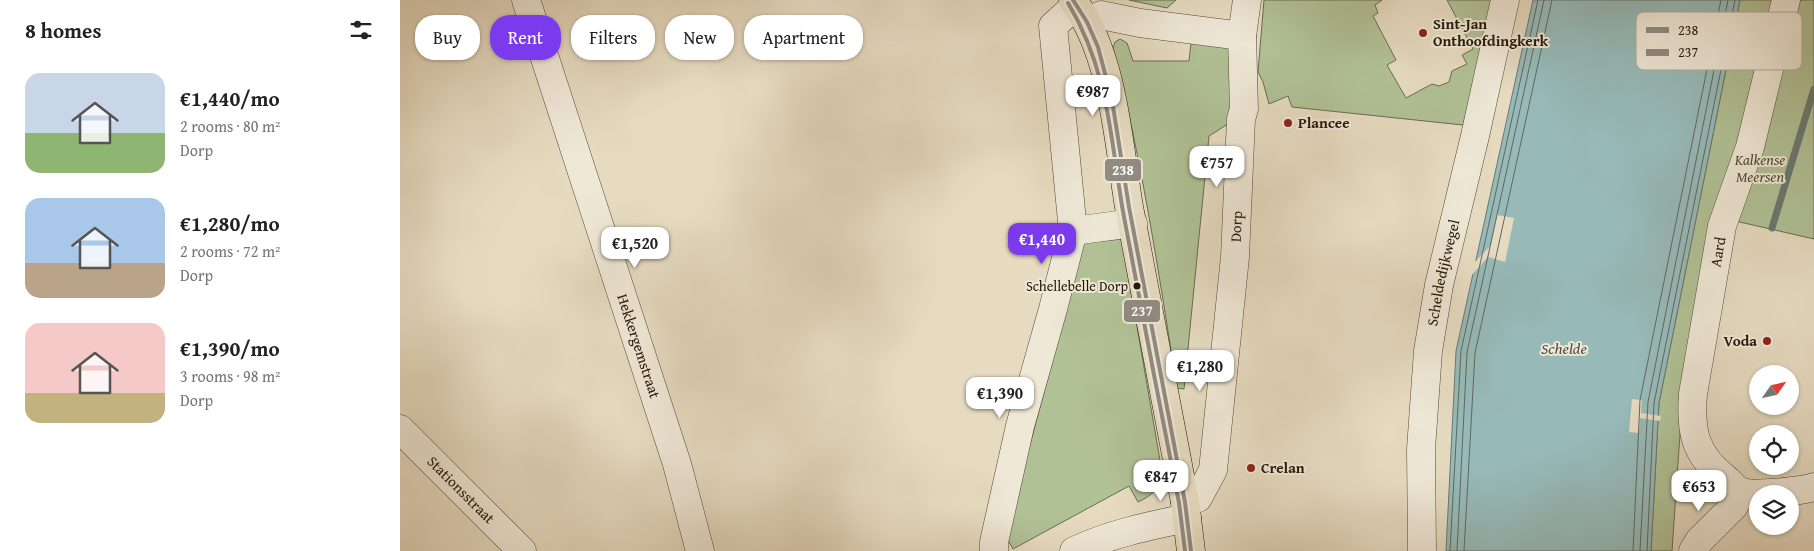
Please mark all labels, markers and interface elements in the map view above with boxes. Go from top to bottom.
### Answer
legend [1636,12,1802,70]
place label: Sint-Jan Onthoofdingkerk [1433,13,1549,51]
text: 8 homes [25,15,101,46]
chip: Buy [415,15,480,60]
chip: Rent [490,15,561,60]
chip: Filters [571,15,655,60]
chip: New [665,15,734,60]
chip: Apartment [744,15,863,60]
icon: filters [347,16,375,44]
text: 238 [1678,20,1698,40]
marker: Sint-Jan Onthoofdingkerk [1417,27,1429,39]
text: 237 [1678,42,1698,62]
pin: €987 [1063,74,1123,117]
text: €987 [1076,79,1110,103]
text: €1,440/mo [180,83,280,114]
icon: home [65,93,125,153]
place label: Plancee [1298,112,1350,133]
text: 2 rooms · 80 m² [180,114,280,138]
marker: Plancee [1282,117,1294,129]
text: Dorp [180,138,213,162]
pin: €757 [1187,146,1247,188]
park label: Kalkense Meersen [1734,149,1785,187]
text: €757 [1200,150,1234,174]
line badge: 238 [1104,158,1142,182]
text: 238 [1112,160,1134,180]
text: €1,280/mo [180,208,280,239]
street label: Dorp [1225,211,1247,242]
street label: Scheldedijkwegel [1421,217,1464,328]
icon: home [65,218,125,278]
pin: €1,440 [1001,222,1083,265]
pin: €1,520 [594,226,676,269]
text: €1,440 [1019,227,1065,251]
text: €1,520 [612,231,658,255]
street label: Aard [1705,235,1730,269]
text: 2 rooms · 72 m² [180,239,280,263]
text: Dorp [180,263,213,287]
place label: Schellebelle Dorp [1026,276,1128,296]
marker: Schellebelle Dorp [1132,281,1142,291]
street label: Hekkergemstraat [612,291,666,402]
line badge: 237 [1123,299,1161,323]
text: 237 [1131,301,1153,321]
place label: Voda [1724,330,1757,351]
text: €1,390/mo [180,333,280,364]
marker: Voda [1761,335,1773,347]
water label: Schelde [1541,336,1588,360]
icon: home [65,343,125,403]
pin: €1,280 [1159,350,1241,392]
text: €1,280 [1177,354,1223,378]
text: 3 rooms · 98 m² [180,364,280,388]
north arrow [1749,365,1799,415]
map controls [1749,365,1799,535]
pin: €1,390 [959,376,1041,419]
text: €1,390 [977,381,1023,405]
text: Dorp [180,388,213,412]
button: locate [1749,425,1799,475]
street label: Stationsstraat [423,451,500,529]
place label: Crelan [1261,457,1305,478]
pin: €847 [1131,460,1191,502]
marker: Crelan [1245,462,1257,474]
text: €847 [1144,464,1178,488]
pin: €653 [1669,470,1729,512]
text: €653 [1682,474,1716,498]
button: layers [1749,485,1799,535]

